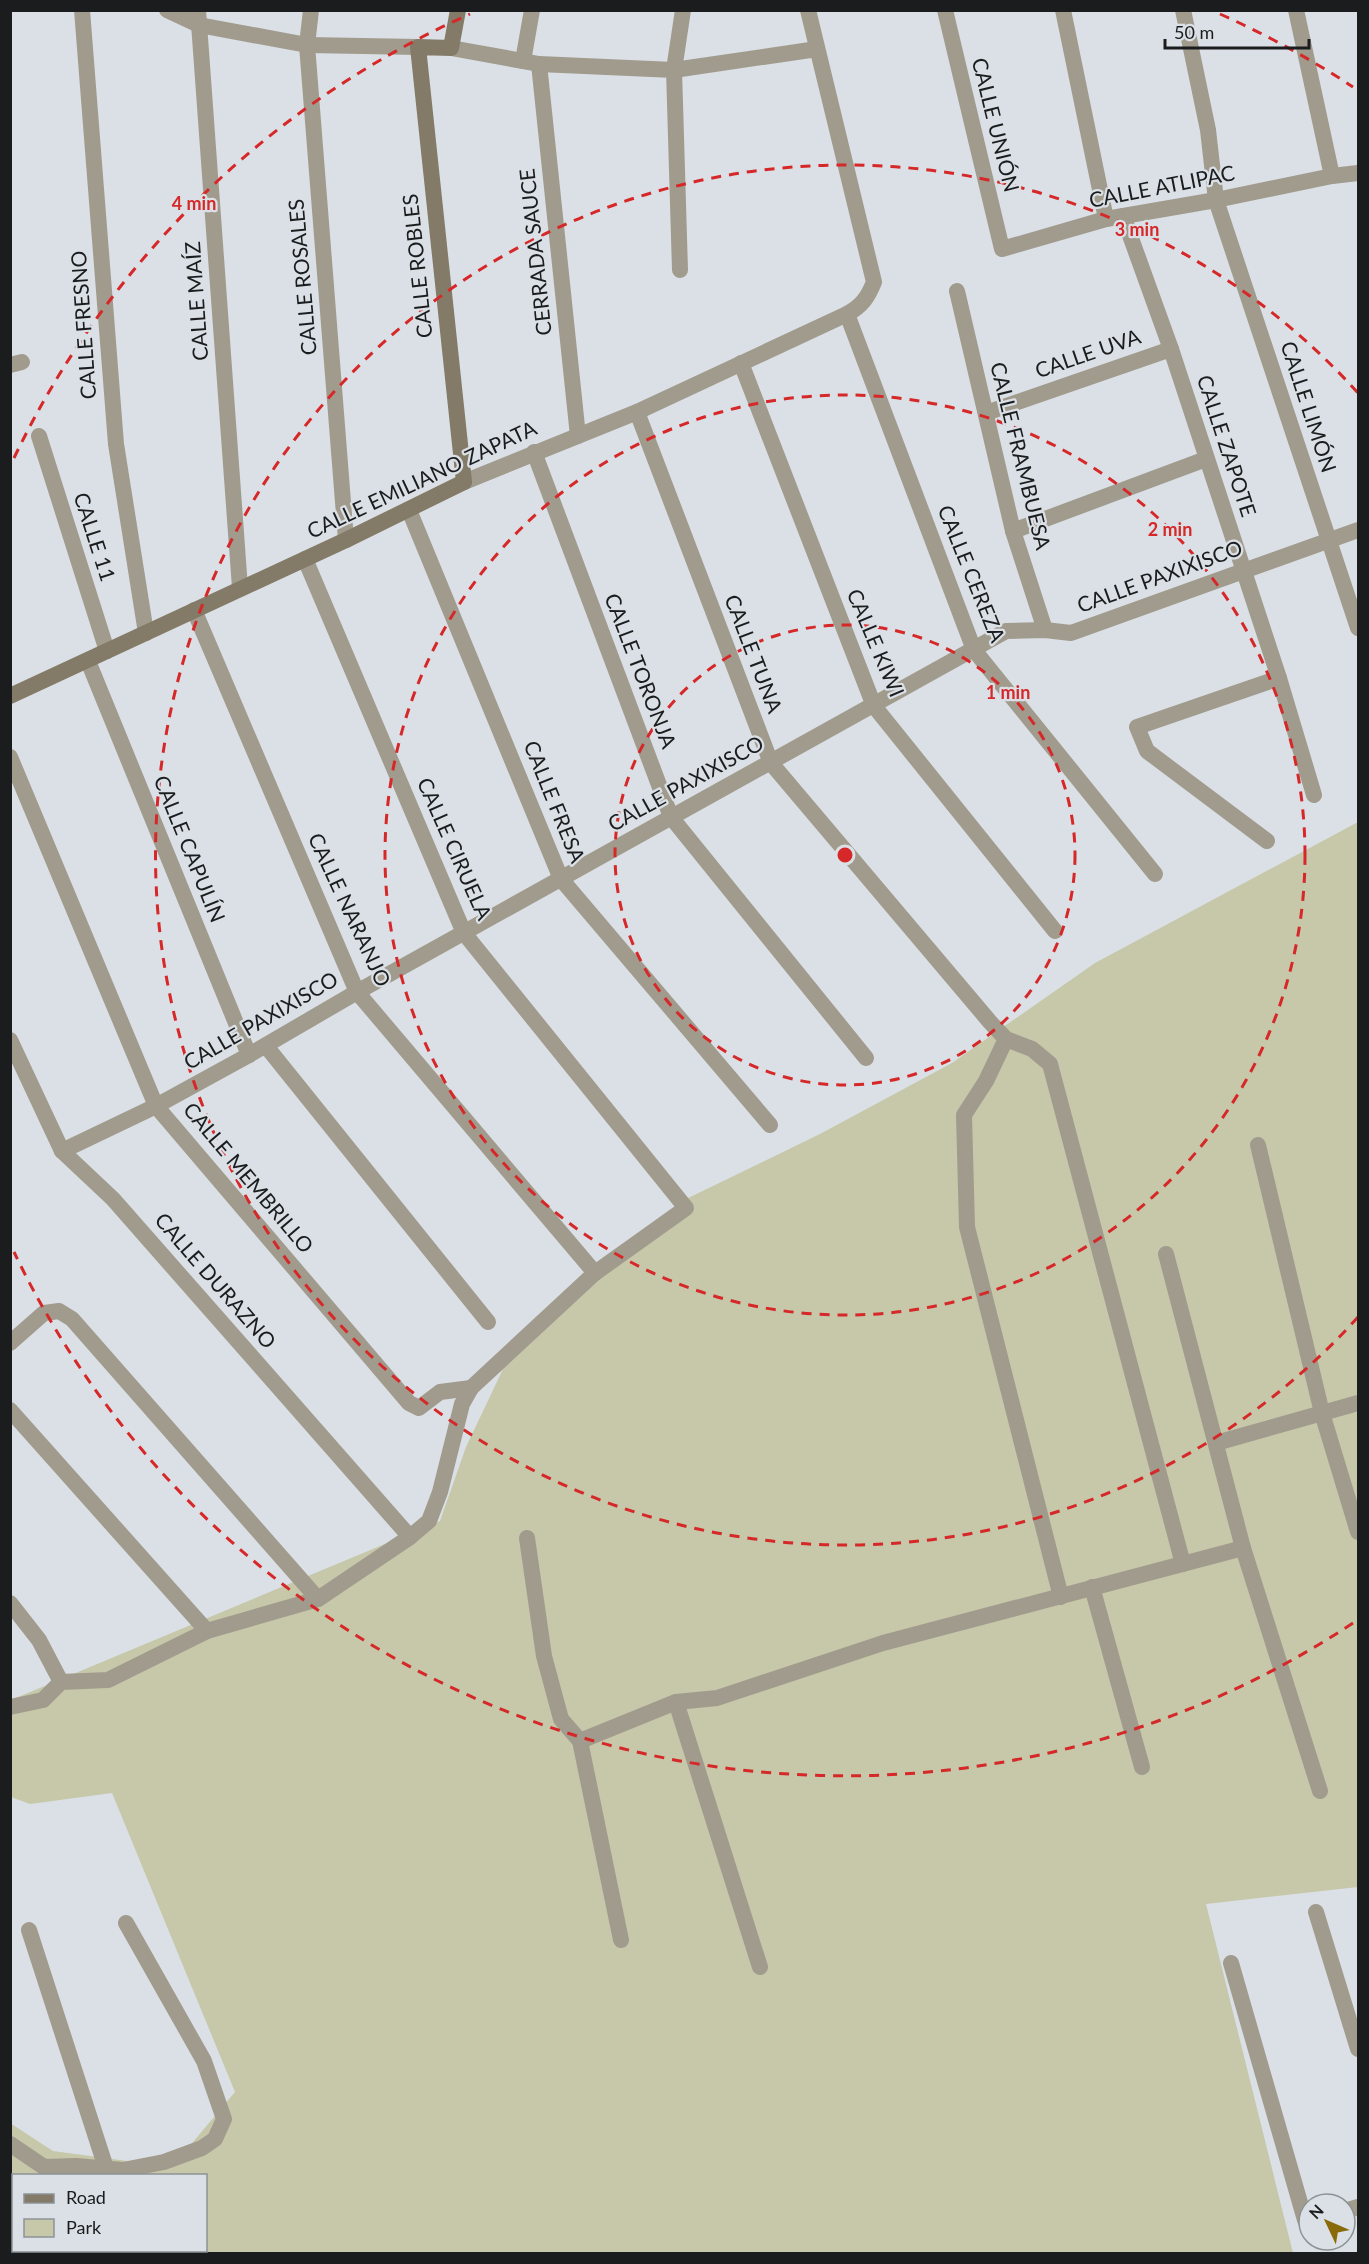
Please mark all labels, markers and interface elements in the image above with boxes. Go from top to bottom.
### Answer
scale bar [1165,12,1309,50]
text: 50 m [1174,21,1214,43]
street label: CALLE UNIÓN [968,55,1025,194]
street label: CALLE ATLIPAC [1087,159,1237,212]
street label: CERRADA SAUCE [513,167,556,337]
text: 4 min [172,192,216,214]
street label: CALLE ROBLES [396,193,437,340]
street label: CALLE ROSALES [282,198,321,356]
text: 3 min [1115,218,1159,240]
street label: CALLE MAÍZ [179,241,212,362]
street label: CALLE FRESNO [65,250,100,400]
street label: CALLE UVA [1031,323,1144,382]
street label: CALLE LIMÓN [1276,338,1342,475]
street label: CALLE FRAMBUESA [986,359,1057,553]
street label: CALLE ZAPOTE [1193,372,1262,520]
street label: CALLE EMILIANO ZAPATA [303,414,541,543]
street label: CALLE 11 [69,489,121,584]
street label: CALLE CEREZA [934,501,1012,646]
text: 2 min [1148,518,1192,540]
street label: CALLE PAXIXISCO [1073,534,1246,617]
street label: CALLE KIWI [842,585,910,700]
street label: CALLE TORONJA [600,589,683,752]
street label: CALLE TUNA [720,591,789,717]
text: 1 min [986,681,1030,703]
street label: CALLE PAXIXISCO [603,730,767,836]
street label: CALLE FRESA [519,737,592,867]
street label: CALLE CAPULÍN [150,771,231,926]
street label: CALLE CIRUELA [413,773,498,924]
street label: CALLE NARANJO [304,829,397,990]
centre of rings [835,845,855,865]
street label: CALLE PAXIXISCO [179,965,342,1074]
street label: CALLE MEMBRILLO [179,1097,319,1257]
street label: CALLE DURAZNO [150,1207,282,1353]
legend [12,2174,207,2252]
text: Road [66,2186,106,2208]
north arrow [1297,2192,1357,2252]
text: N [1305,2200,1327,2222]
text: Park [66,2216,102,2238]

